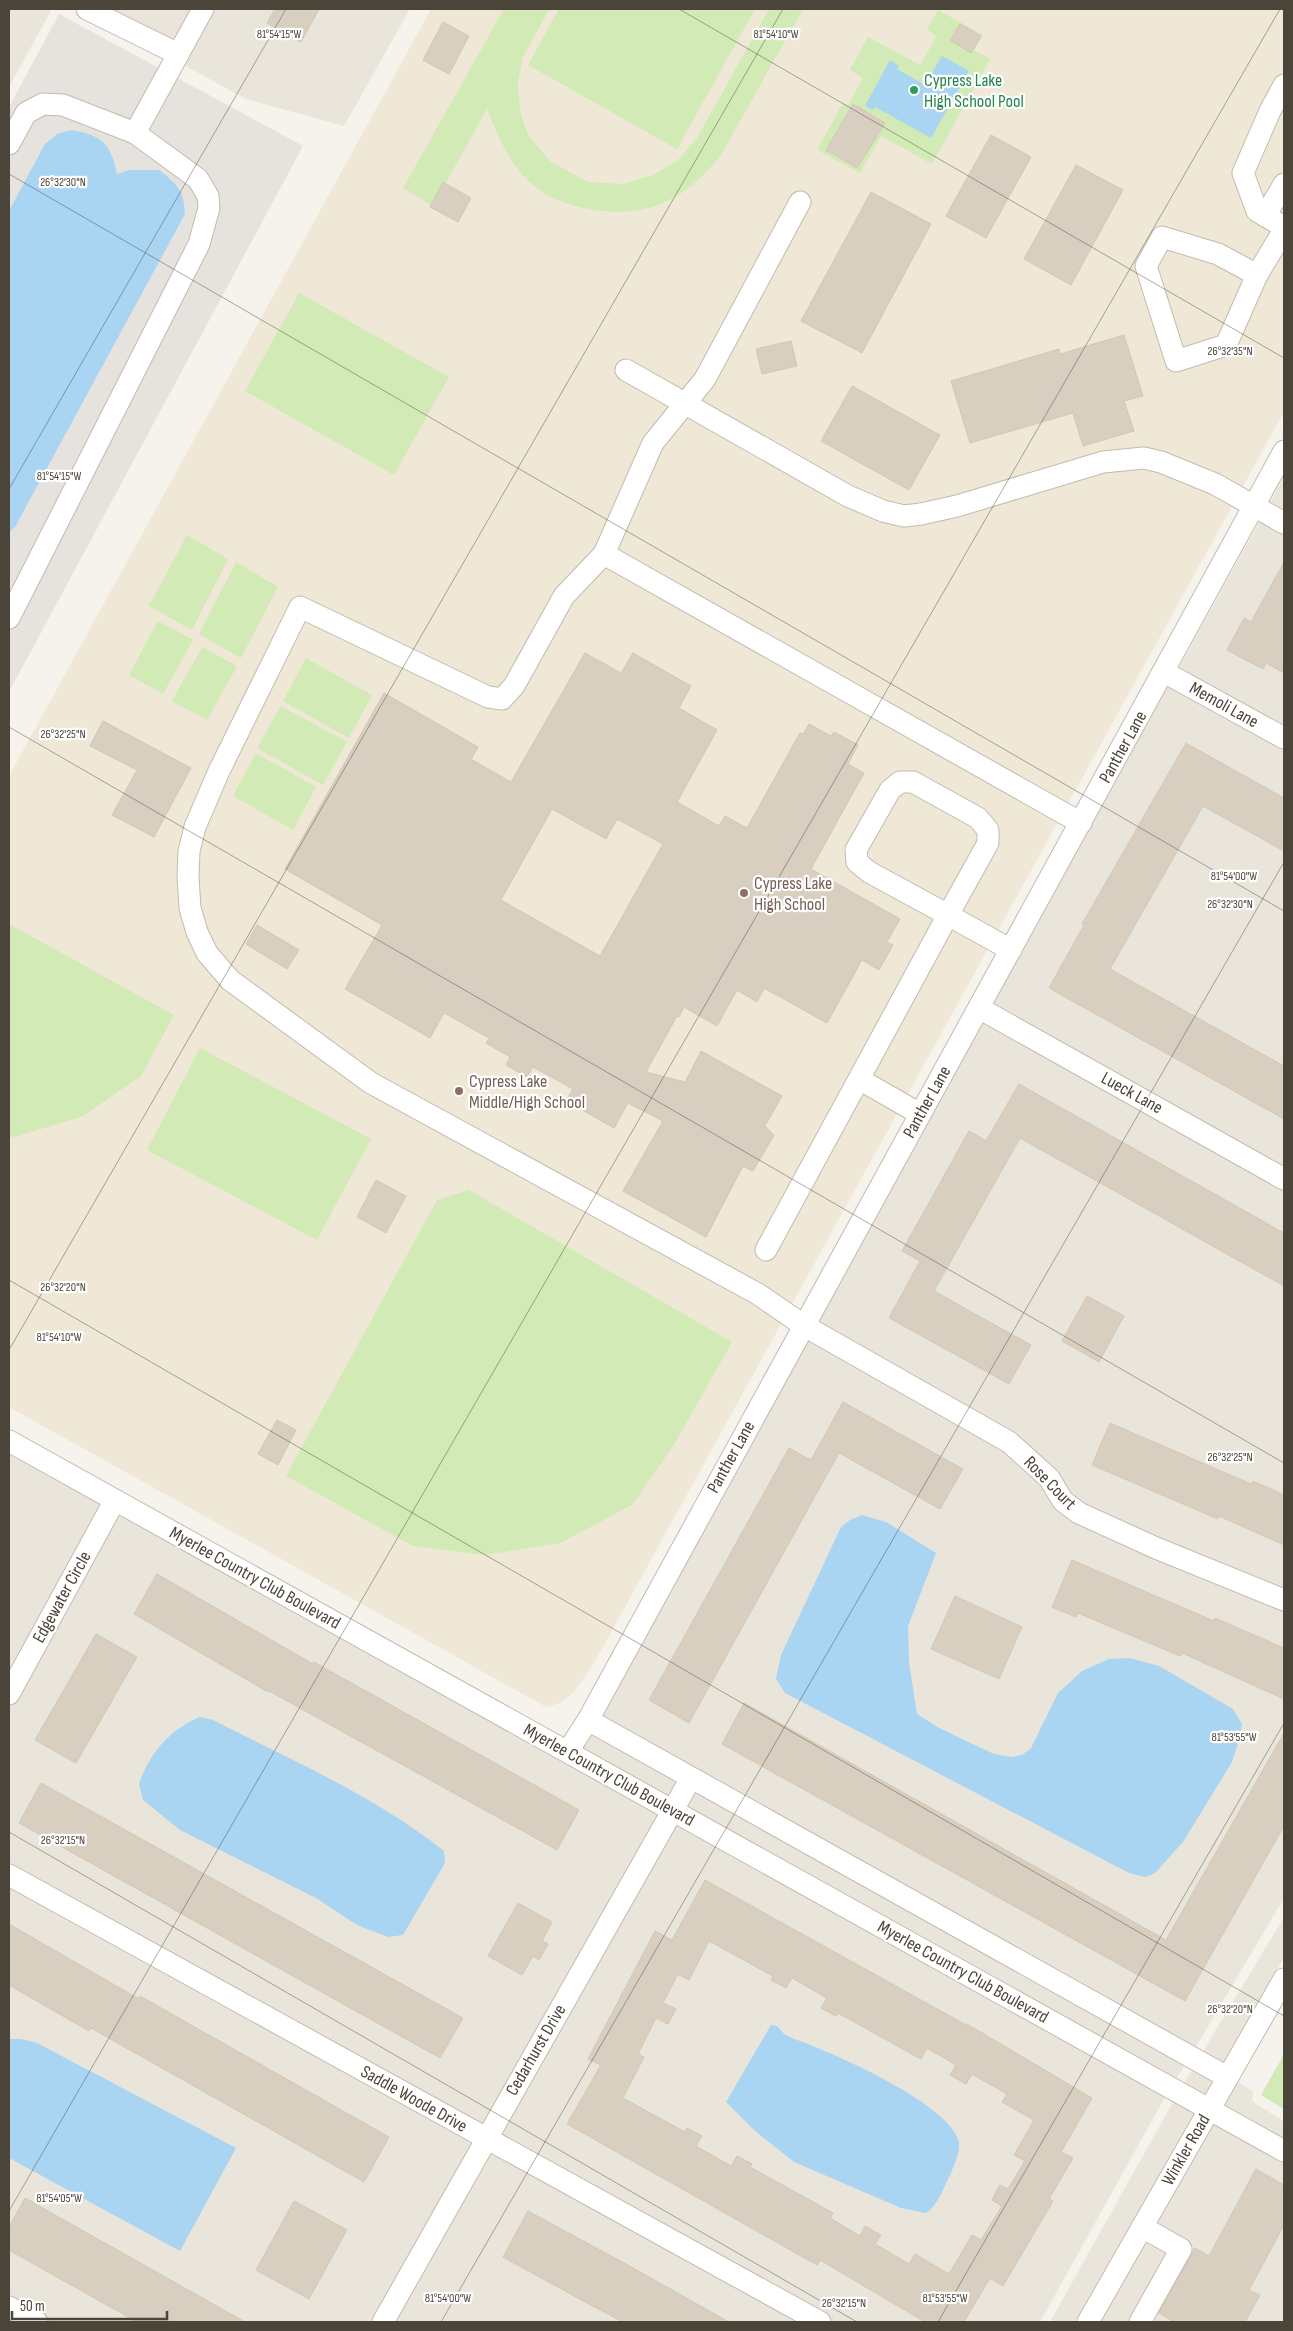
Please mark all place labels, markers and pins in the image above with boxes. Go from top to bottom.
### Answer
place label: Cypress Lake High School Pool [924,70,1024,112]
marker: Cypress Lake High School Pool [908,84,920,96]
place label: Cypress Lake High School [754,873,832,915]
marker: Cypress Lake High School [738,887,750,899]
place label: Cypress Lake Middle/High School [469,1071,585,1113]
marker: Cypress Lake Middle/High School [453,1085,465,1097]

